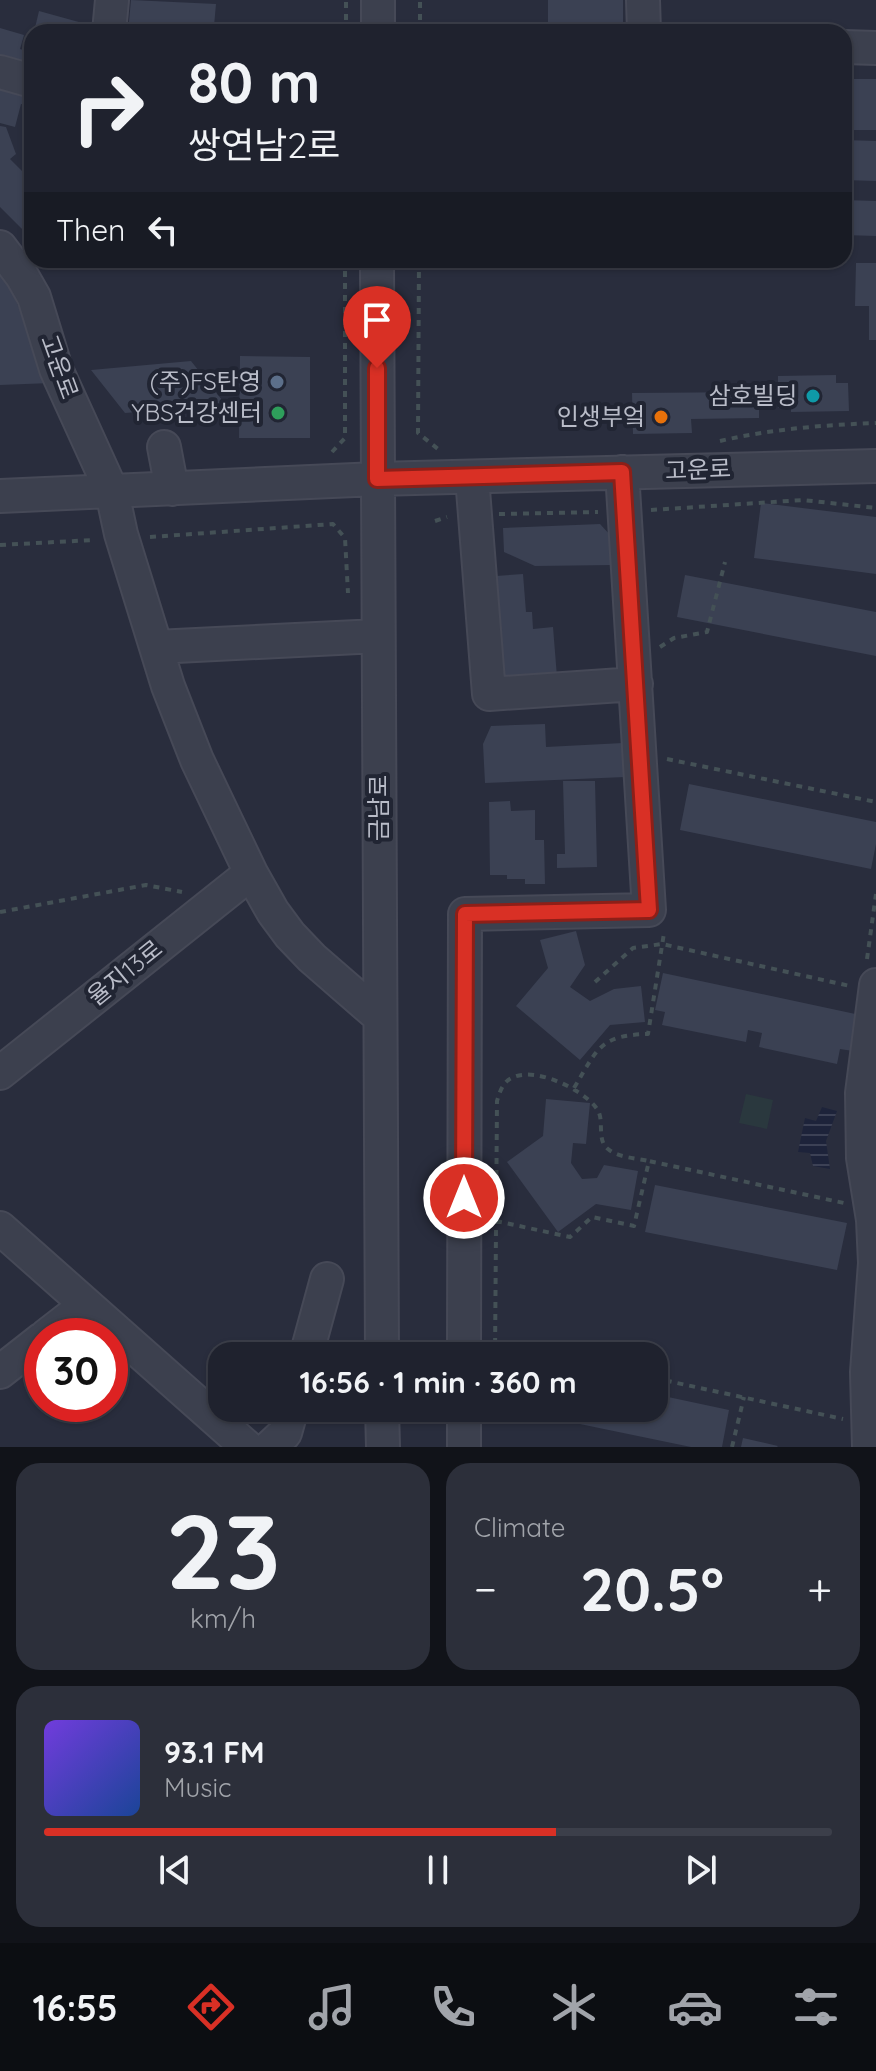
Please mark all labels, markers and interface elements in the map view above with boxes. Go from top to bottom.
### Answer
text: 80 m [188,47,320,117]
icon: right [56,56,160,160]
text: 쌍연남2로 [188,122,340,167]
icon: left [141,208,185,252]
text: Then [56,211,125,249]
pin [343,286,411,368]
icon: arrive [355,298,399,342]
street label: 고운로 [35,330,85,403]
place label: (주)FS탄영 [150,366,261,396]
marker: (주)FS탄영 [268,373,286,391]
place label: 삼호빌딩 [709,380,797,410]
marker: 삼호빌딩 [804,387,822,405]
place label: YBS건강센터 [131,397,262,427]
place label: 인생부엌 [557,401,645,431]
marker: YBS건강센터 [269,404,287,422]
marker: 인생부엌 [652,408,670,426]
street label: 고운로 [664,453,732,485]
street label: 금남로 [363,775,393,841]
street label: 율지13로 [81,933,168,1011]
position arrow [422,1156,506,1240]
speed limit sign: 30 [24,1318,128,1422]
text: 16:56 · 1 min · 360 m [299,1363,577,1401]
text: 23 [165,1485,281,1615]
text: Climate [474,1511,565,1544]
text: 20.5° [580,1551,724,1626]
text: − [474,1561,497,1616]
text: + [807,1561,832,1616]
text: km/h [190,1602,256,1635]
text: 93.1 FM [164,1733,265,1771]
text: Music [164,1771,232,1804]
icon: previous [153,1848,197,1892]
icon: pause [416,1848,460,1892]
icon: next [679,1848,723,1892]
icon: directions [183,1979,239,2035]
icon: music [304,1979,360,2035]
icon: phone [425,1979,481,2035]
icon: climate [546,1979,602,2035]
icon: car [667,1979,723,2035]
icon: filters [788,1979,844,2035]
text: 16:55 [32,1985,118,2030]

